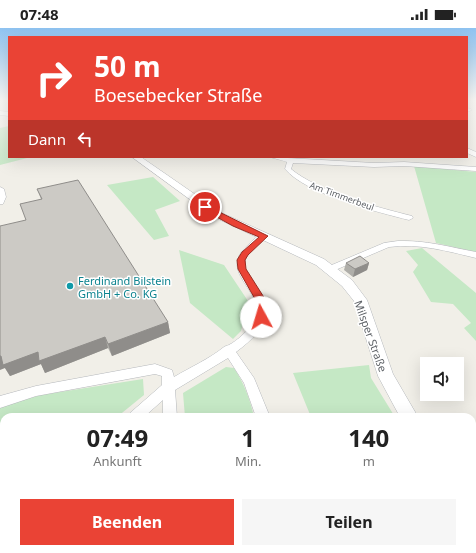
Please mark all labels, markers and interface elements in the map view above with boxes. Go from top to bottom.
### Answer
text: 07:48 [20,4,59,24]
text: 50 m [94,47,161,85]
icon: right [28,52,80,104]
text: Boesebecker Straße [94,83,262,107]
icon: left [74,128,96,150]
text: Dann [28,129,66,149]
street label: Am Timmerbeul [308,178,376,214]
pin [188,190,222,224]
icon: arrive [194,196,216,218]
place label: Ferdinand Bilstein GmbH + Co. KG [78,273,171,301]
marker: Ferdinand Bilstein GmbH + Co. KG [65,281,75,291]
position arrow [240,296,282,338]
street label: Milsper Straße [351,298,391,374]
map controls [420,357,464,401]
button: sound [420,357,464,401]
text: 07:49 [87,421,148,454]
text: 1 [241,421,255,454]
text: 140 [348,421,389,454]
text: Ankunft [93,452,142,470]
text: Min. [235,452,262,470]
text: m [363,452,375,470]
button: Beenden [20,499,234,545]
button: Teilen [242,499,456,545]

